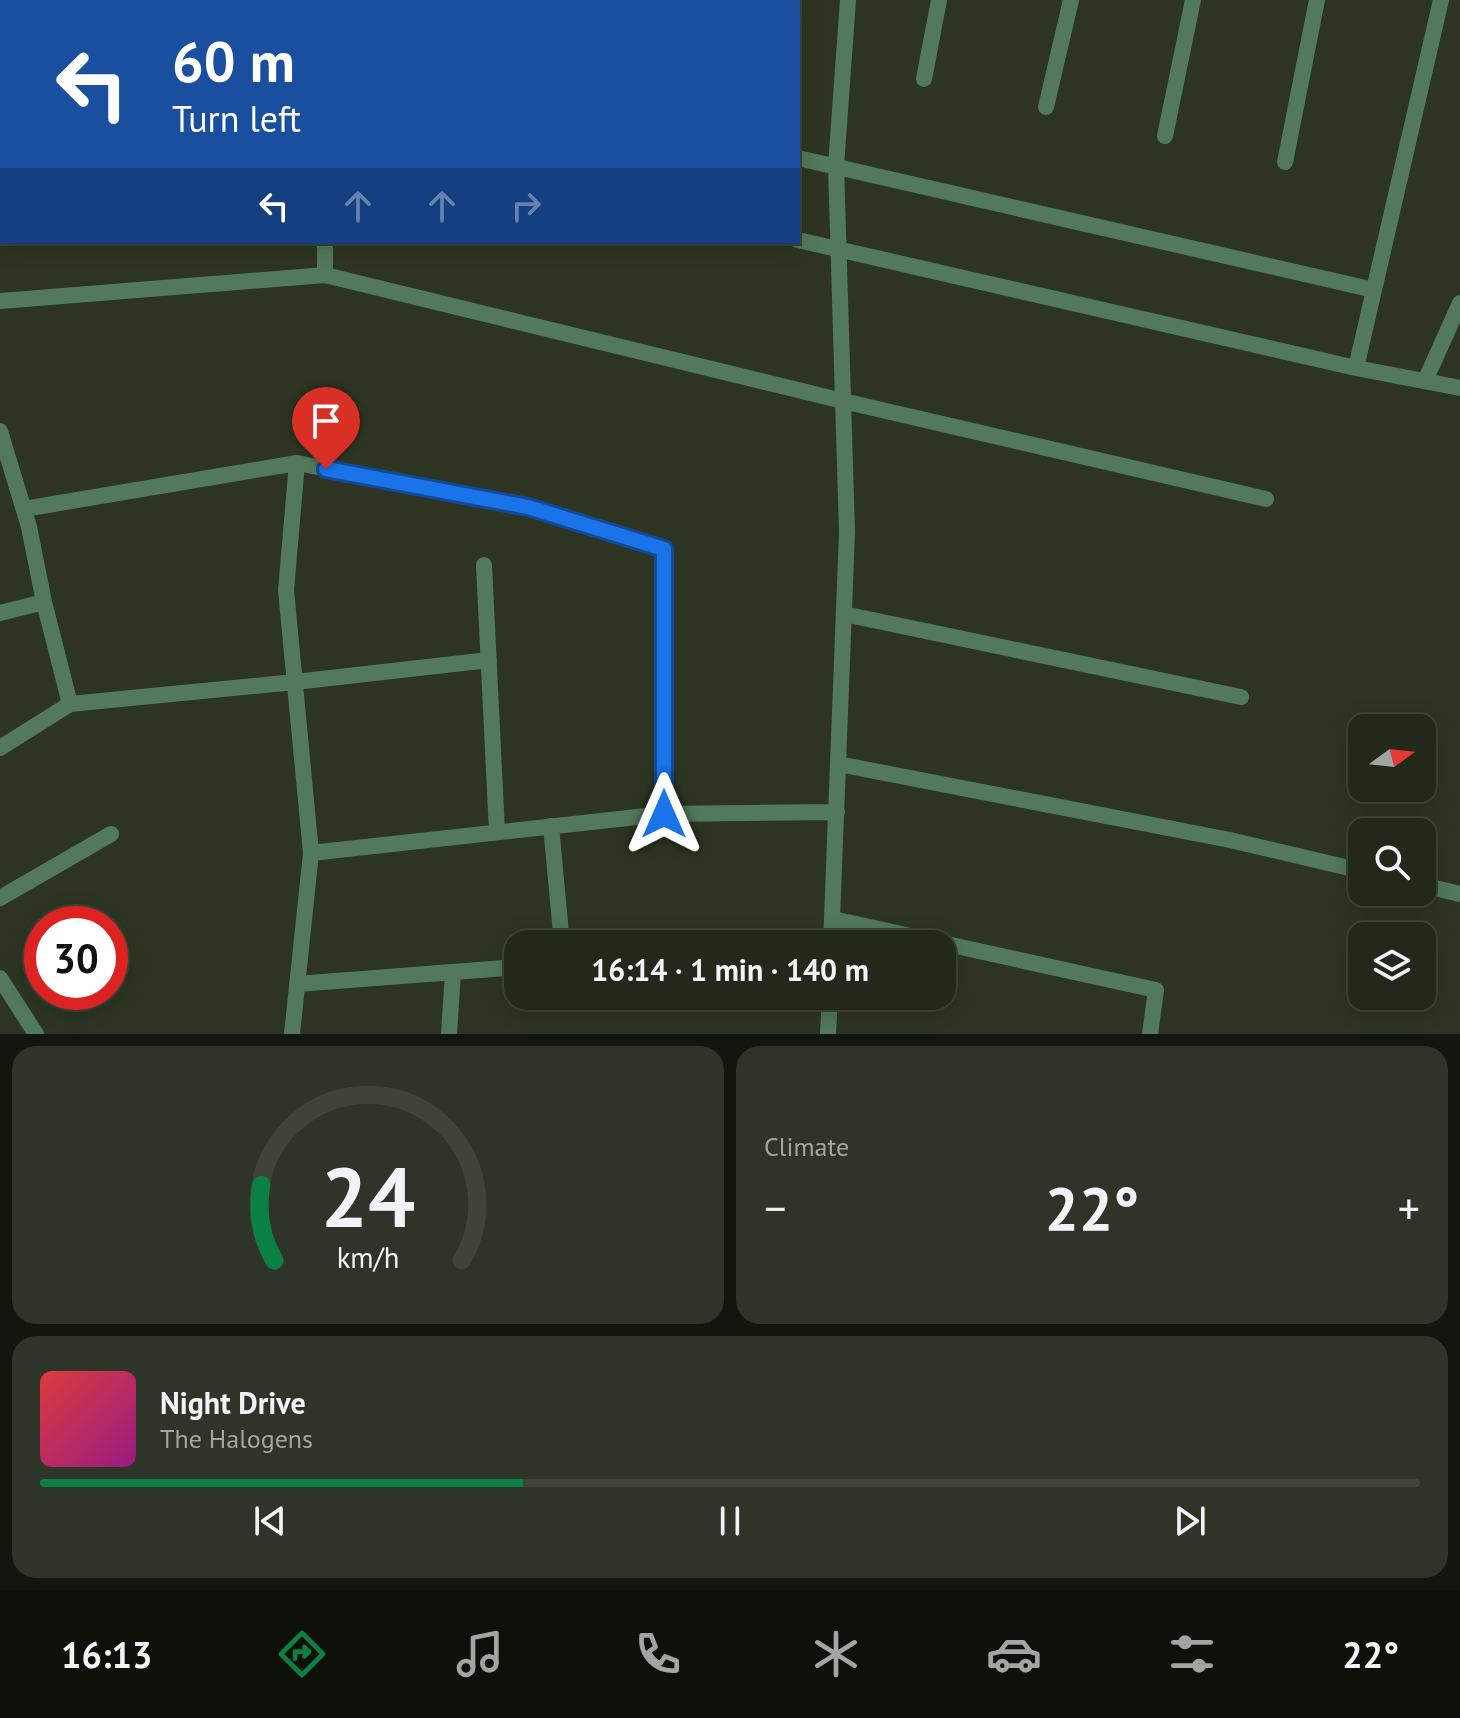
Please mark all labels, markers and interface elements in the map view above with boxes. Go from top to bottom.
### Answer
text: 60 m [172,25,295,97]
icon: left [40,32,144,136]
text: Turn left [172,95,301,142]
icon: left [252,184,296,228]
icon: ahead [336,184,380,228]
icon: ahead [420,184,464,228]
icon: right [504,184,548,228]
pin [292,387,360,469]
icon: arrive [304,399,348,443]
north arrow [1348,714,1436,802]
map controls [1348,714,1436,1010]
position arrow [622,772,706,856]
button: search [1348,818,1436,906]
speed limit sign: 30 [24,906,128,1010]
button: layers [1348,922,1436,1010]
text: 16:14 · 1 min · 140 m [591,950,869,989]
text: Climate [764,1130,849,1163]
text: 24 [321,1142,415,1250]
text: 22° [1045,1169,1139,1247]
text: − [764,1179,786,1236]
text: + [1398,1179,1420,1236]
text: km/h [337,1239,399,1276]
text: Night Drive [160,1383,306,1422]
text: The Halogens [160,1422,313,1455]
icon: previous [248,1499,292,1543]
icon: pause [708,1499,752,1543]
icon: next [1168,1499,1212,1543]
icon: directions [274,1626,330,1682]
icon: music [452,1626,508,1682]
icon: phone [630,1626,686,1682]
icon: climate [808,1626,864,1682]
icon: car [986,1626,1042,1682]
icon: filters [1164,1626,1220,1682]
text: 16:13 [61,1631,152,1678]
text: 22° [1342,1631,1399,1678]

